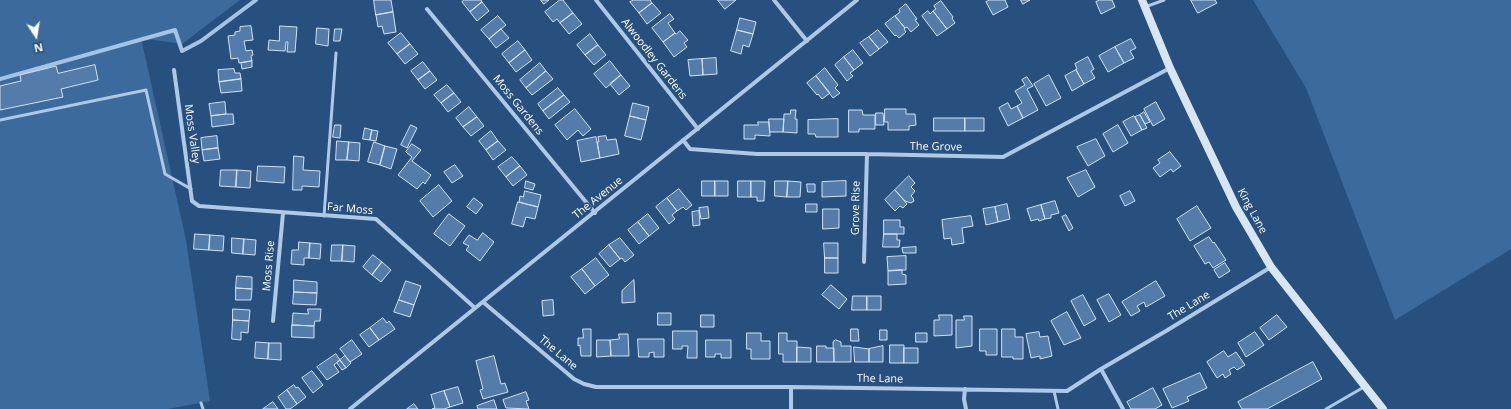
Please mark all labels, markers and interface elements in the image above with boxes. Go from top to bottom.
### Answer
north arrow [16,16,56,56]
street label: Alwoodley Gardens [618,16,690,102]
text: N [33,40,45,56]
street label: Moss Gardens [490,72,546,138]
street label: Moss Valley [181,103,203,165]
street label: The Grove [910,140,962,154]
street label: The Avenue [570,174,626,222]
street label: Grove Rise [849,181,863,235]
street label: King Lane [1234,186,1270,236]
street label: Far Moss [326,200,374,218]
street label: Moss Rise [260,240,278,292]
street label: The Lane [1166,288,1212,324]
street label: The Lane [536,333,580,373]
street label: The Lane [857,372,903,386]

